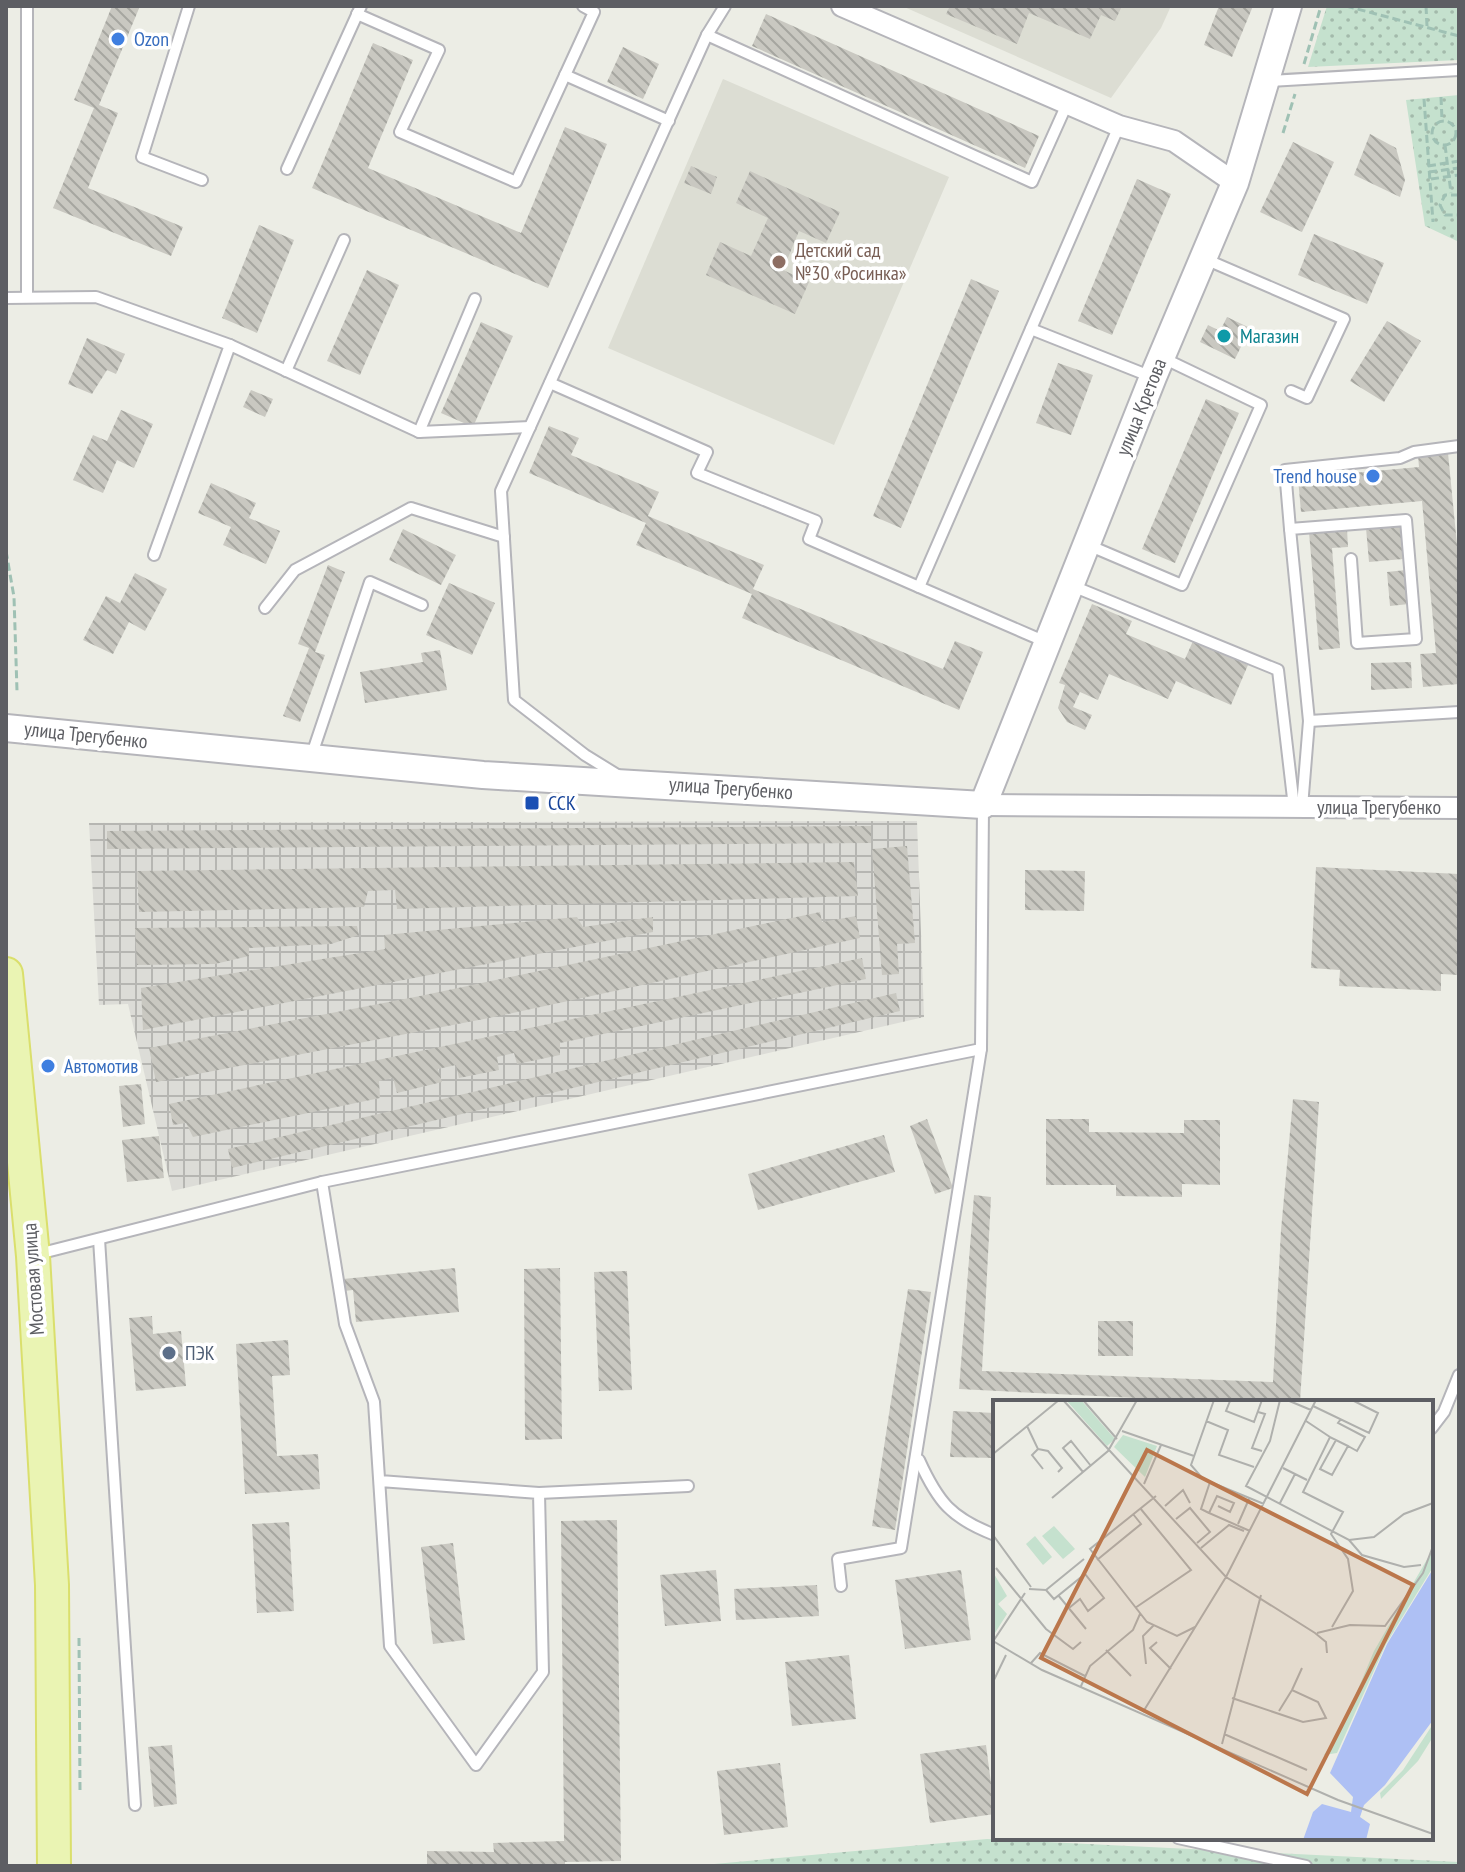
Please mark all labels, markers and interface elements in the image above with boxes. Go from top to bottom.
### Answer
place label: Ozon [134,26,169,52]
marker: Ozon [109,30,127,48]
place label: Детский сад №30 «Росинка» [795,237,907,286]
marker: Детский сад №30 «Росинка» [770,253,788,271]
place label: Магазин [1240,323,1299,349]
marker: Магазин [1215,327,1233,345]
street label: улица Кретова [1110,354,1172,460]
place label: Trend house [1273,463,1357,489]
marker: Trend house [1364,467,1382,485]
street label: улица Трегубенко [23,716,149,754]
street label: улица Трегубенко [668,771,794,805]
place label: ССК [548,790,576,816]
marker: ССК [523,794,541,812]
street label: улица Трегубенко [1317,794,1441,820]
place label: Автомотив [64,1053,138,1079]
marker: Автомотив [39,1057,57,1075]
street label: Мостовая улица [16,1222,50,1336]
place label: ПЭК [185,1340,215,1366]
marker: ПЭК [160,1344,178,1362]
inset map [993,1400,1433,1840]

